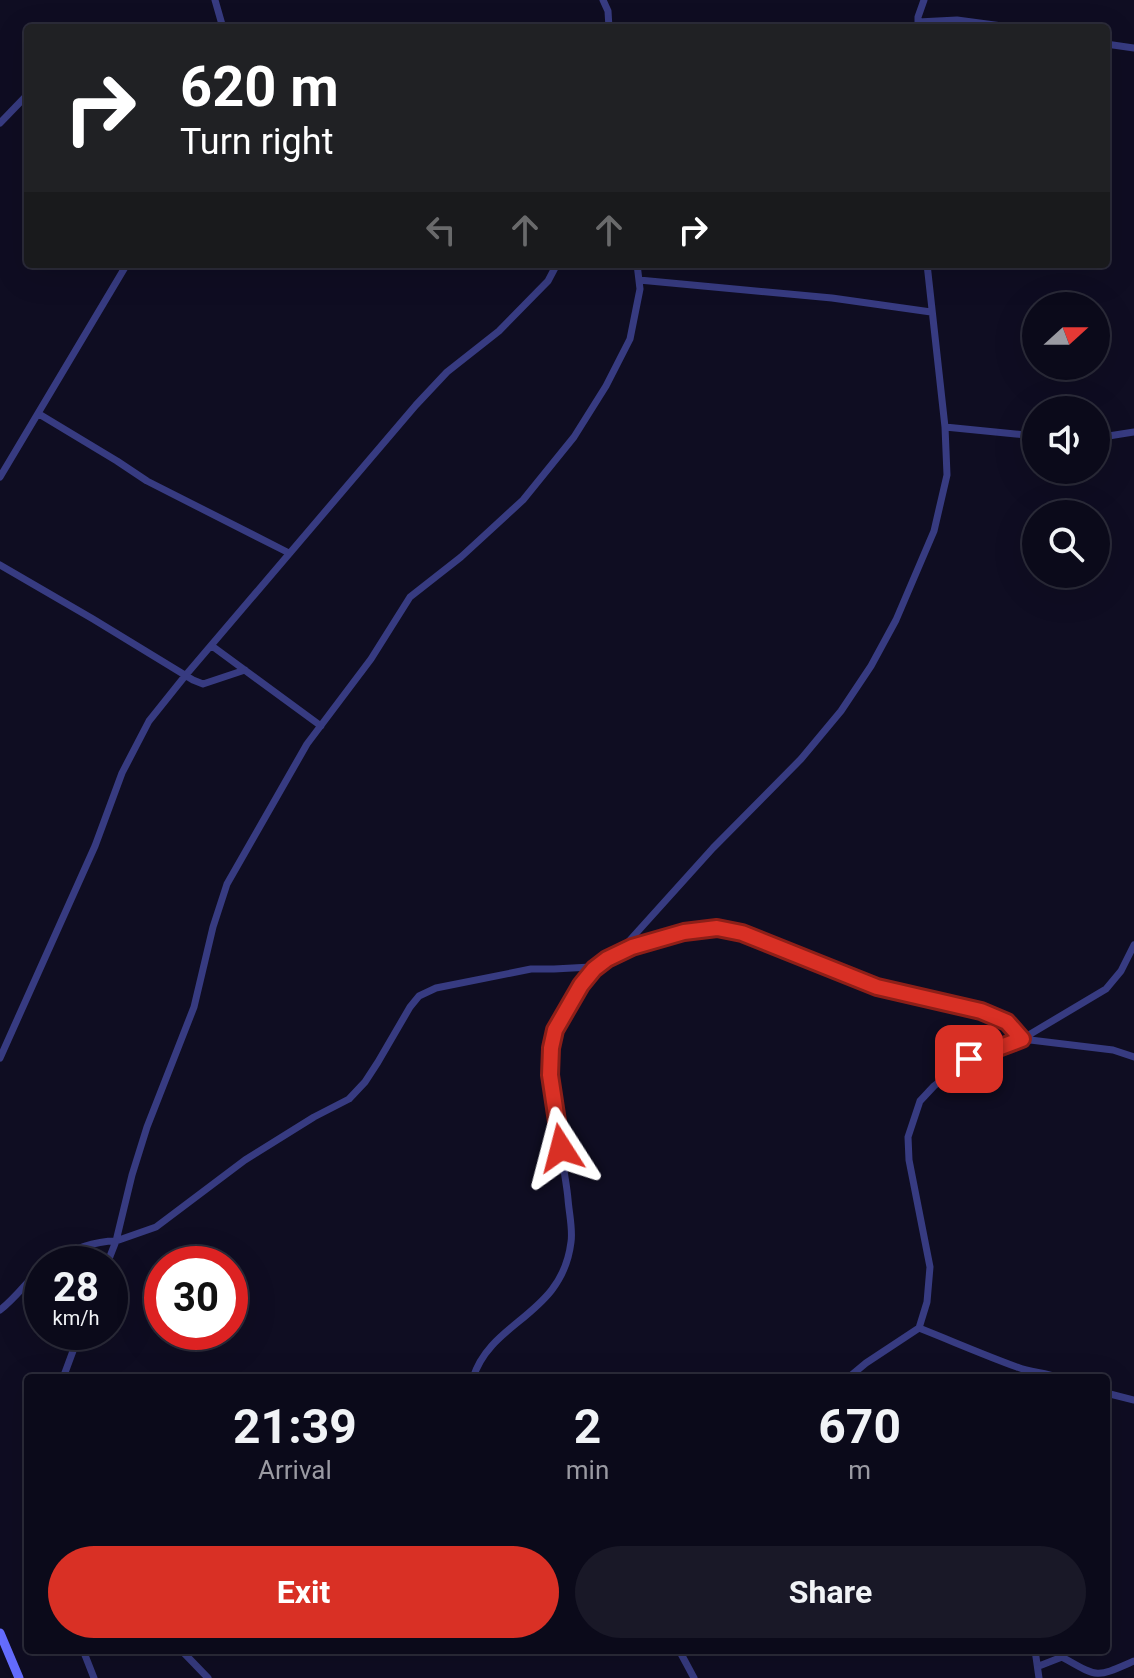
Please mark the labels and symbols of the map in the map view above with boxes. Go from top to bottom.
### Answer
north arrow [1022,292,1110,380]
pin [935,1025,1003,1093]
position arrow [519,1106,603,1190]
speed limit sign: 30 [144,1246,248,1350]

